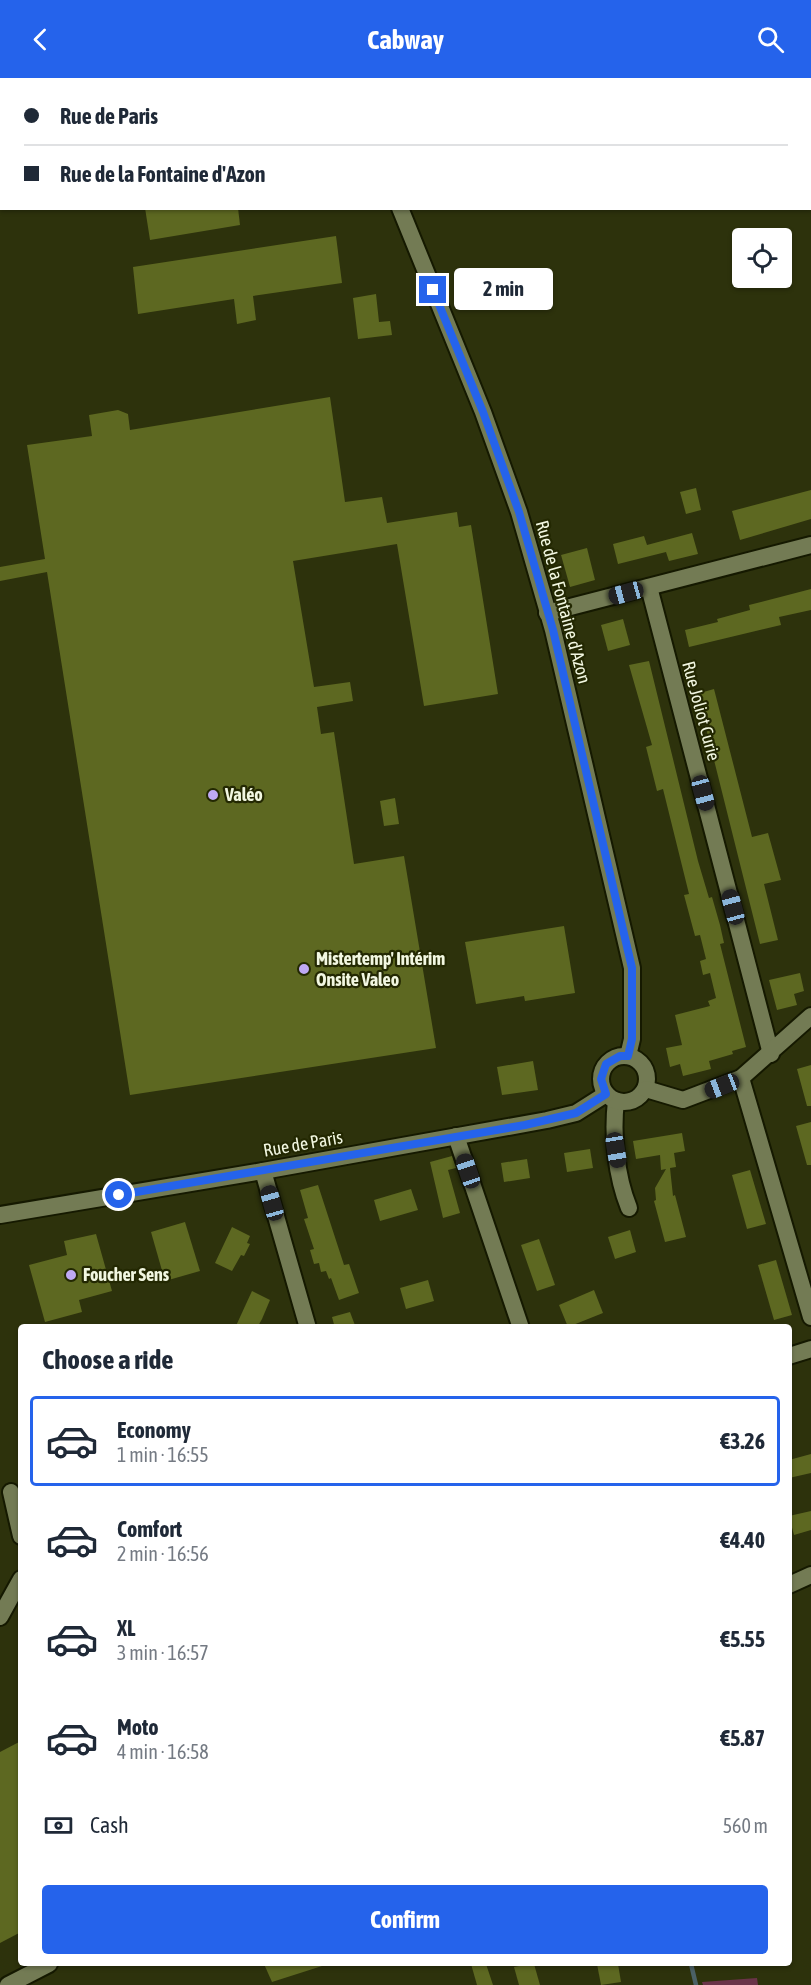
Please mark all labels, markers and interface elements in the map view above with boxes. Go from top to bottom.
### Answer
icon: back [24,23,57,56]
icon: search [754,23,787,56]
text: Cabway [367,24,444,55]
text: Rue de Paris [60,103,158,129]
text: Rue de la Fontaine d'Azon [60,161,265,187]
map controls [732,228,792,288]
button: locate [732,228,792,288]
callout: 2 min [454,269,553,311]
route end [419,276,446,303]
text: 2 min [483,277,524,300]
street label: Rue de la Fontaine d'Azon [532,518,595,686]
car [606,580,646,606]
street label: Rue Joliot Curie [678,659,725,763]
car [690,773,716,813]
place label: Valéo [224,784,263,805]
marker: Valéo [206,788,220,802]
car [720,887,746,927]
place label: Mistertemp' Intérim Onsite Valeo [316,948,445,990]
marker: Mistertemp' Intérim Onsite Valeo [297,962,311,976]
car [702,1071,742,1101]
street label: Rue de Paris [262,1126,344,1161]
car [604,1131,628,1169]
car [454,1151,482,1191]
route start [105,1181,132,1208]
car [258,1183,286,1223]
place label: Foucher Sens [83,1264,170,1285]
marker: Foucher Sens [64,1268,78,1282]
text: Choose a ride [42,1344,174,1375]
icon: car [45,1414,99,1468]
text: Economy [117,1417,191,1443]
text: €3.26 [720,1428,765,1454]
text: 1 min · 16:55 [117,1443,209,1466]
icon: car [45,1513,99,1567]
text: Comfort [117,1516,182,1542]
text: €4.40 [720,1527,765,1553]
text: 2 min · 16:56 [117,1542,209,1565]
icon: car [45,1612,99,1666]
text: XL [117,1615,135,1641]
text: €5.55 [720,1626,765,1652]
text: 3 min · 16:57 [117,1641,209,1664]
icon: car [45,1711,99,1765]
text: Moto [117,1714,159,1740]
text: €5.87 [720,1725,765,1751]
text: 4 min · 16:58 [117,1740,209,1763]
icon: cash [42,1809,75,1842]
text: Cash [90,1812,129,1838]
text: 560 m [723,1814,768,1837]
button: Confirm [42,1885,768,1954]

